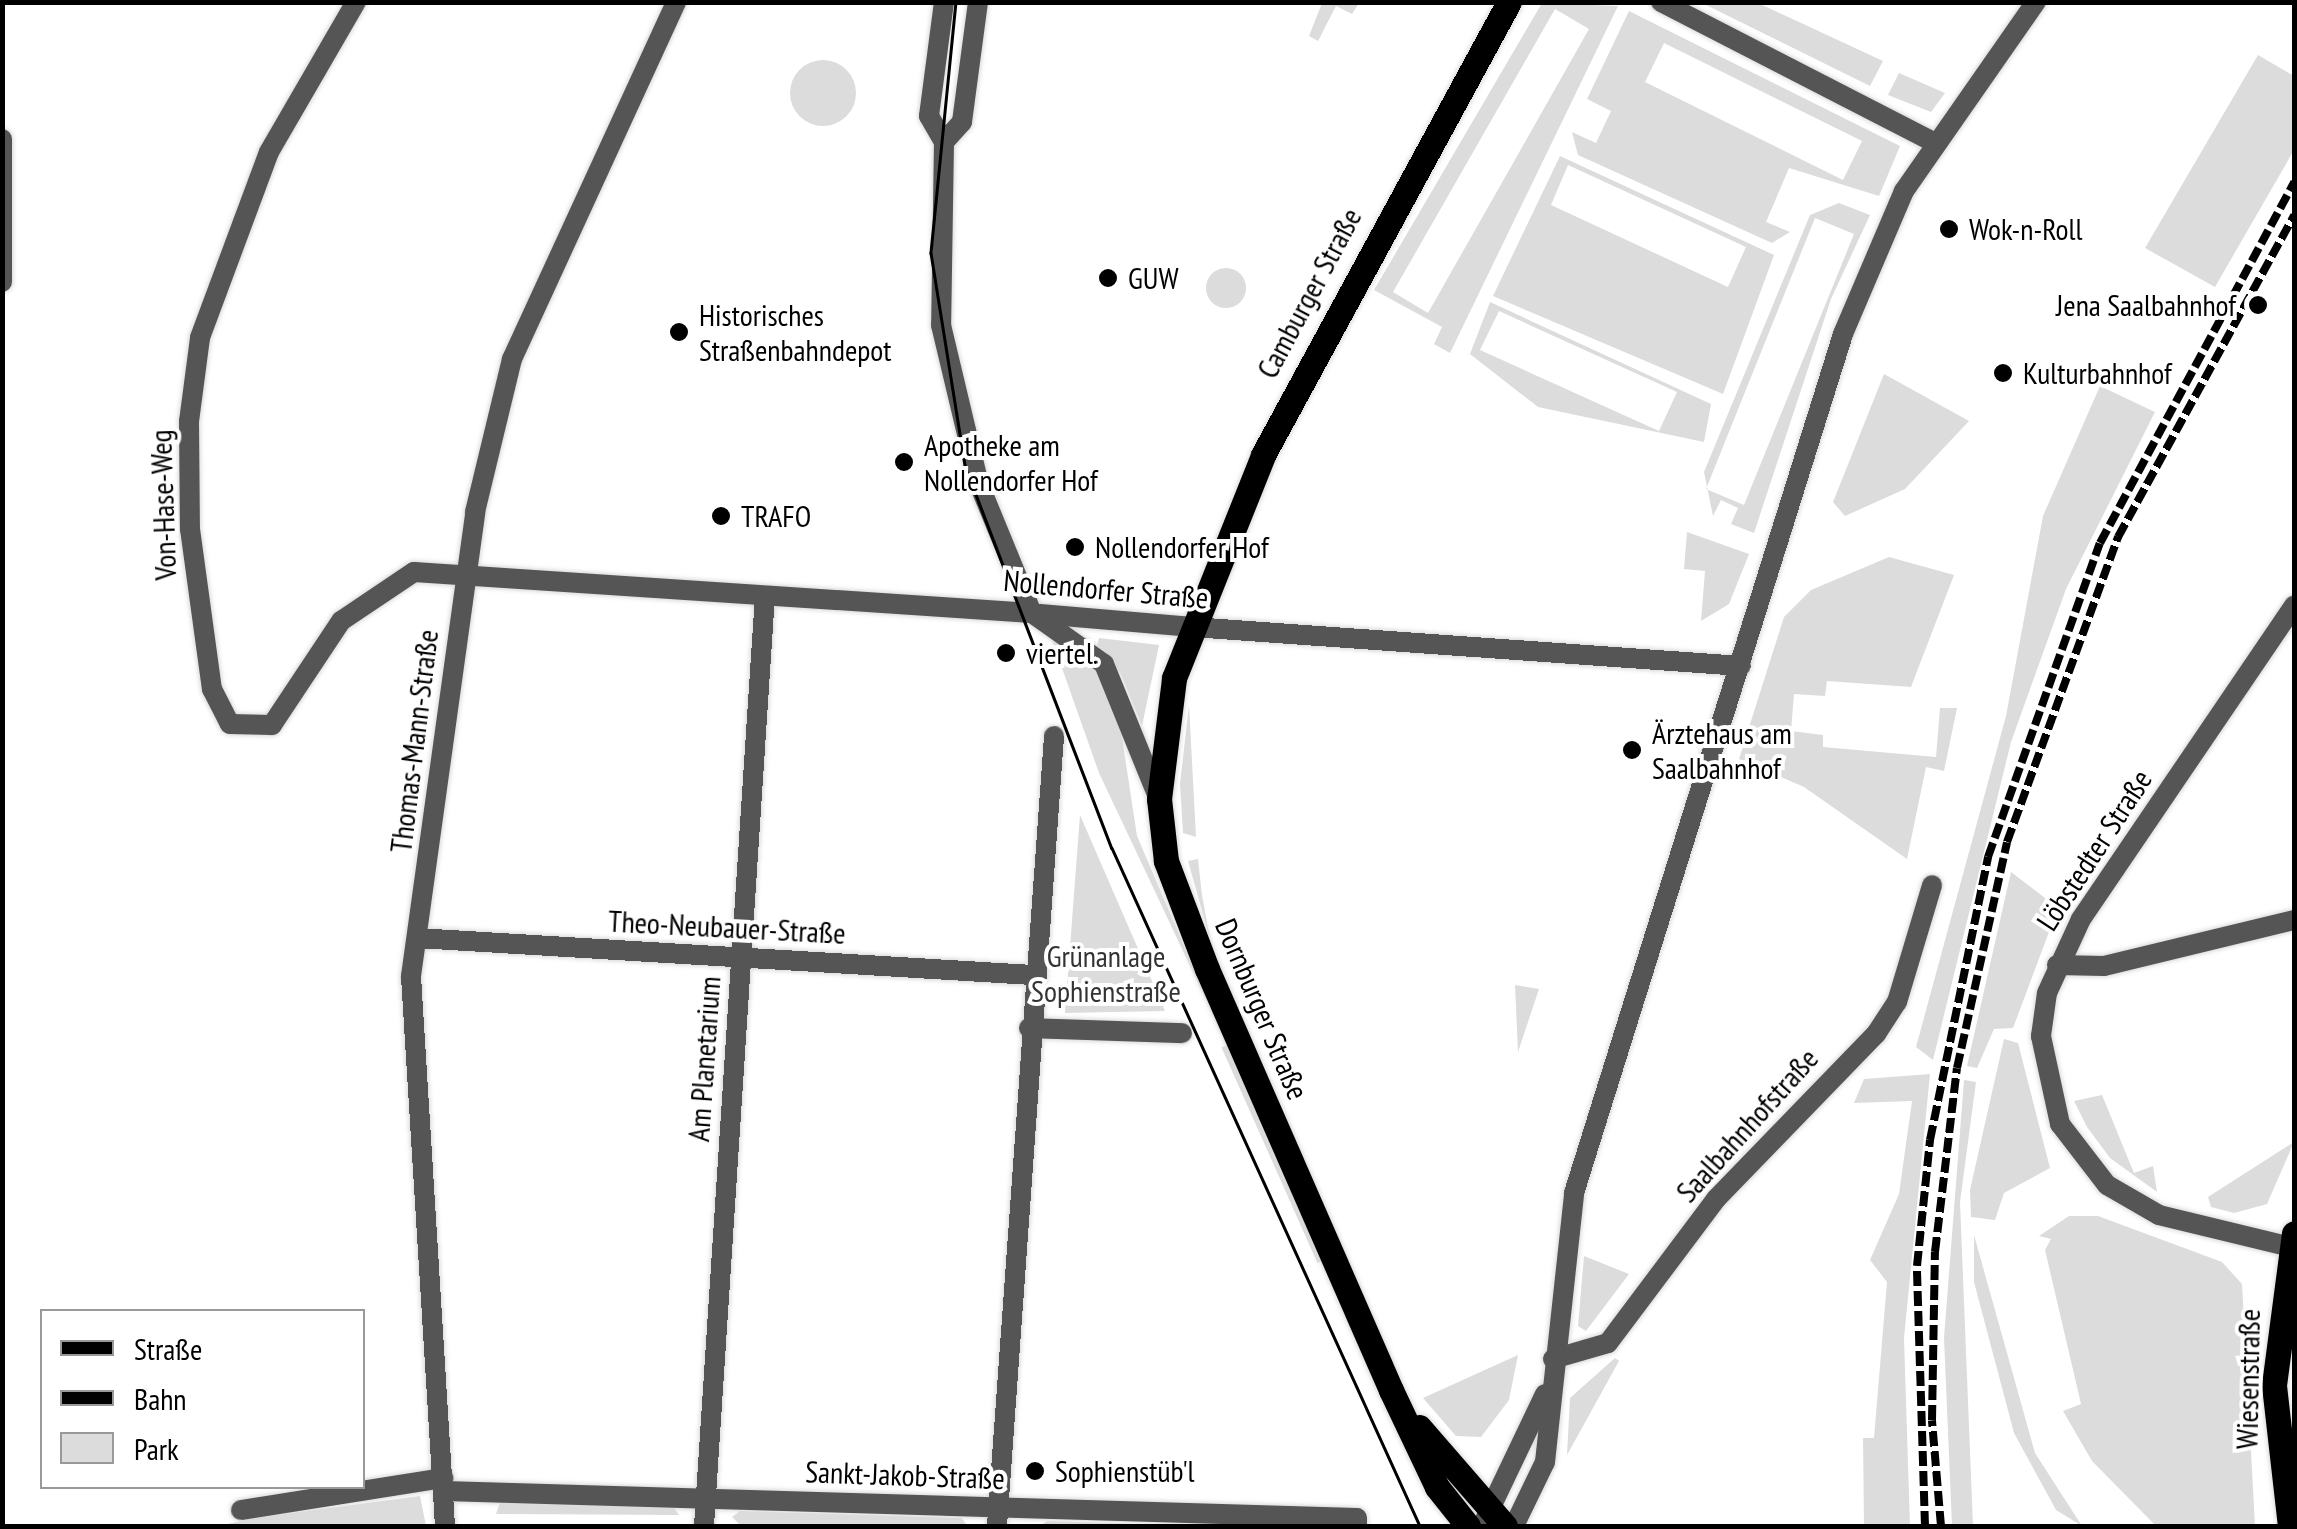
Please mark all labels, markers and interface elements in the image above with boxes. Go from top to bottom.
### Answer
street label: Camburger Straße [1249,202,1369,384]
place label: Wok-n-Roll [1969,211,2082,247]
marker: Wok-n-Roll [1938,218,1960,240]
place label: GUW [1128,260,1179,296]
marker: GUW [1097,267,1119,289]
place label: Jena Saalbahnhof [2056,287,2236,323]
marker: Jena Saalbahnhof [2245,292,2271,318]
place label: Historisches Straßenbahndepot [699,297,892,368]
marker: Historisches Straßenbahndepot [668,321,690,343]
place label: Kulturbahnhof [2023,355,2172,391]
marker: Kulturbahnhof [1992,362,2014,384]
place label: Apotheke am Nollendorfer Hof [924,427,1098,498]
street label: Von-Hase-Weg [142,429,184,581]
marker: Apotheke am Nollendorfer Hof [893,451,915,473]
place label: TRAFO [741,498,811,534]
marker: TRAFO [710,505,732,527]
place label: Nollendorfer Hof [1095,529,1269,565]
marker: Nollendorfer Hof [1064,536,1086,558]
street label: Nollendorfer Straße [1002,562,1210,616]
street label: Thomas-Mann-Straße [382,627,446,855]
place label: viertel. [1026,635,1098,671]
marker: viertel. [995,642,1017,664]
place label: Ärztehaus am Saalbahnhof [1652,715,1792,786]
marker: Ärztehaus am Saalbahnhof [1621,739,1643,761]
street label: Löbstedter Straße [2029,763,2159,937]
street label: Theo-Neubauer-Straße [607,903,847,951]
street label: Dornburger Straße [1208,913,1316,1105]
park label: Grünanlage Sophienstraße [1031,938,1181,1008]
street label: Am Planetarium [680,975,728,1143]
street label: Saalbahnhofstraße [1669,1041,1825,1209]
street label: Wiesenstraße [2229,1308,2267,1450]
legend [40,1309,365,1489]
text: Straße [134,1329,202,1368]
text: Bahn [134,1379,187,1418]
text: Park [134,1429,179,1468]
place label: Sophienstüb'l [1055,1453,1195,1489]
street label: Sankt-Jakob-Straße [805,1454,1005,1496]
marker: Sophienstüb'l [1024,1460,1046,1482]

